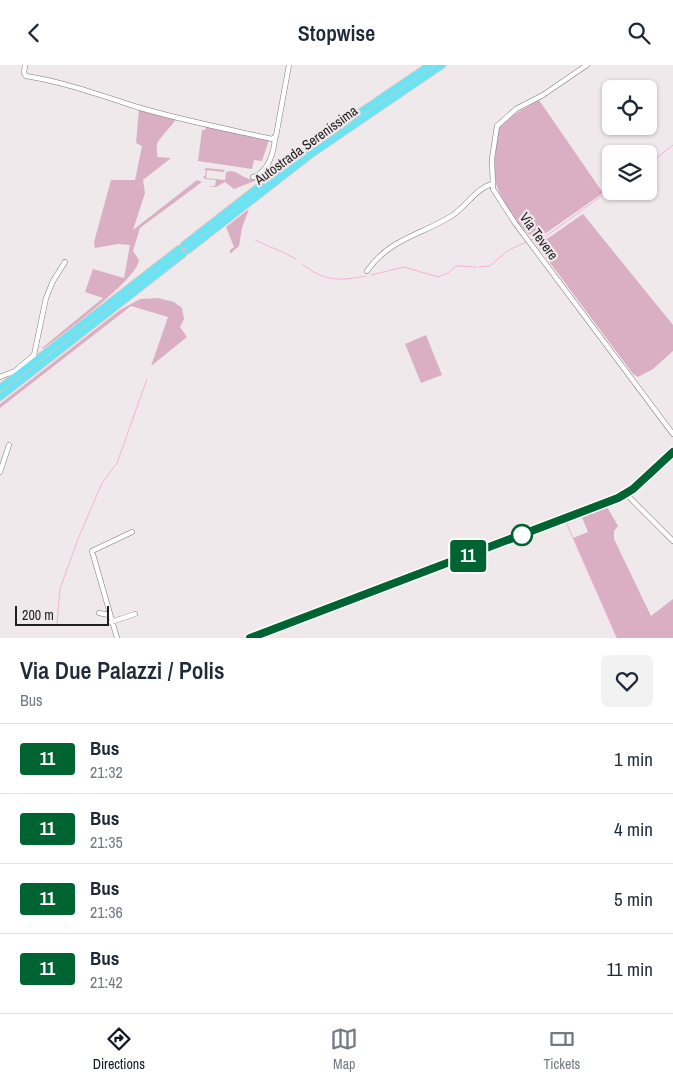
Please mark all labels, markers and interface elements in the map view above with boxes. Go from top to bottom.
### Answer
text: Stopwise [298,18,375,48]
icon: back [20,19,48,47]
icon: search [625,19,653,47]
map controls [602,80,657,200]
button: locate [602,80,657,135]
street label: Autostrada Serenissima [250,101,362,189]
button: layers [602,145,657,200]
street label: Via Tevere [516,209,562,263]
unlabelled marker [511,524,533,546]
line badge: 11 [446,540,490,572]
text: 11 [460,543,476,568]
scale bar [15,603,109,626]
text: 200 m [22,606,54,624]
text: Via Due Palazzi / Polis [20,654,225,686]
button: heart [601,655,653,707]
text: Bus [20,689,43,711]
text: Bus [90,735,119,761]
text: 11 [40,746,55,771]
text: 1 min [614,746,653,772]
text: 21:32 [90,761,123,783]
text: Bus [90,805,119,831]
text: 11 [40,816,55,841]
text: 4 min [614,816,653,842]
text: 21:35 [90,831,123,853]
text: Bus [90,875,119,901]
text: 11 [40,886,55,911]
text: 5 min [614,886,653,912]
text: 21:36 [90,901,123,923]
text: Bus [90,945,119,971]
text: 11 [40,956,55,981]
text: 11 min [607,956,653,982]
text: 21:42 [90,971,123,993]
tab: Directions [93,1025,145,1073]
tab: Map [330,1025,358,1073]
tab: Tickets [544,1025,580,1073]

